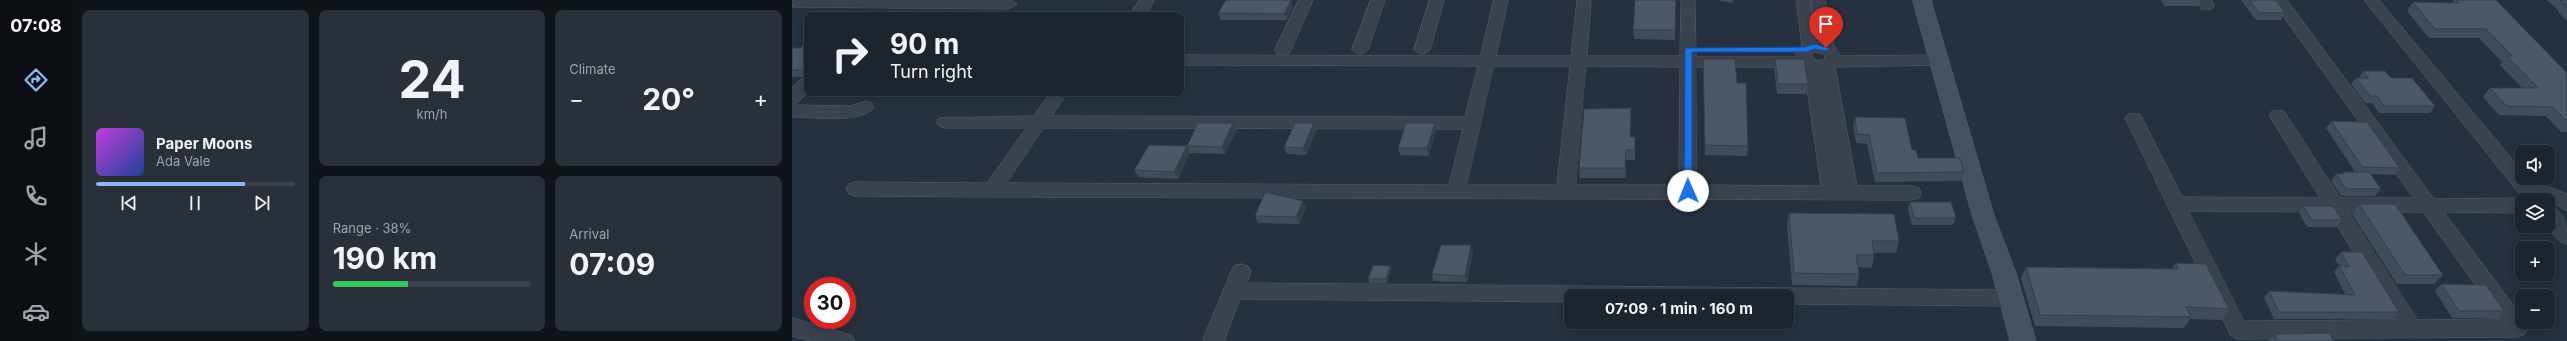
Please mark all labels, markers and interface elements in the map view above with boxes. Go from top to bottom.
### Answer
pin [1809,7.0,1843,48]
icon: arrive [1815,13,1837,35]
text: 07:08 [10,15,62,36]
text: 90 m [890,27,959,61]
icon: right [824,28,876,80]
text: 24 [398,48,466,111]
text: Climate [569,61,616,77]
text: Turn right [890,61,973,82]
icon: directions [22,66,50,94]
text: 20° [642,81,695,117]
text: − [569,86,584,112]
text: + [753,86,768,112]
text: km/h [417,106,447,122]
icon: music [22,124,50,152]
text: Paper Moons [156,134,252,153]
map controls [2515,145,2555,329]
button: sound [2515,145,2555,185]
text: Ada Vale [156,153,210,169]
position arrow [1667,170,1709,212]
icon: phone [22,182,50,210]
icon: previous [118,192,140,214]
icon: pause [184,192,206,214]
icon: next [251,192,273,214]
button: layers [2515,193,2555,233]
text: Range · 38% [333,220,411,236]
text: Arrival [569,226,609,242]
icon: climate [22,240,50,268]
text: 190 km [333,240,437,276]
button: + [2515,241,2555,281]
text: 07:09 [569,246,655,282]
speed limit sign: 30 [804,277,856,329]
button: − [2515,289,2555,329]
icon: car [22,298,50,326]
text: 07:09 · 1 min · 160 m [1605,299,1753,318]

